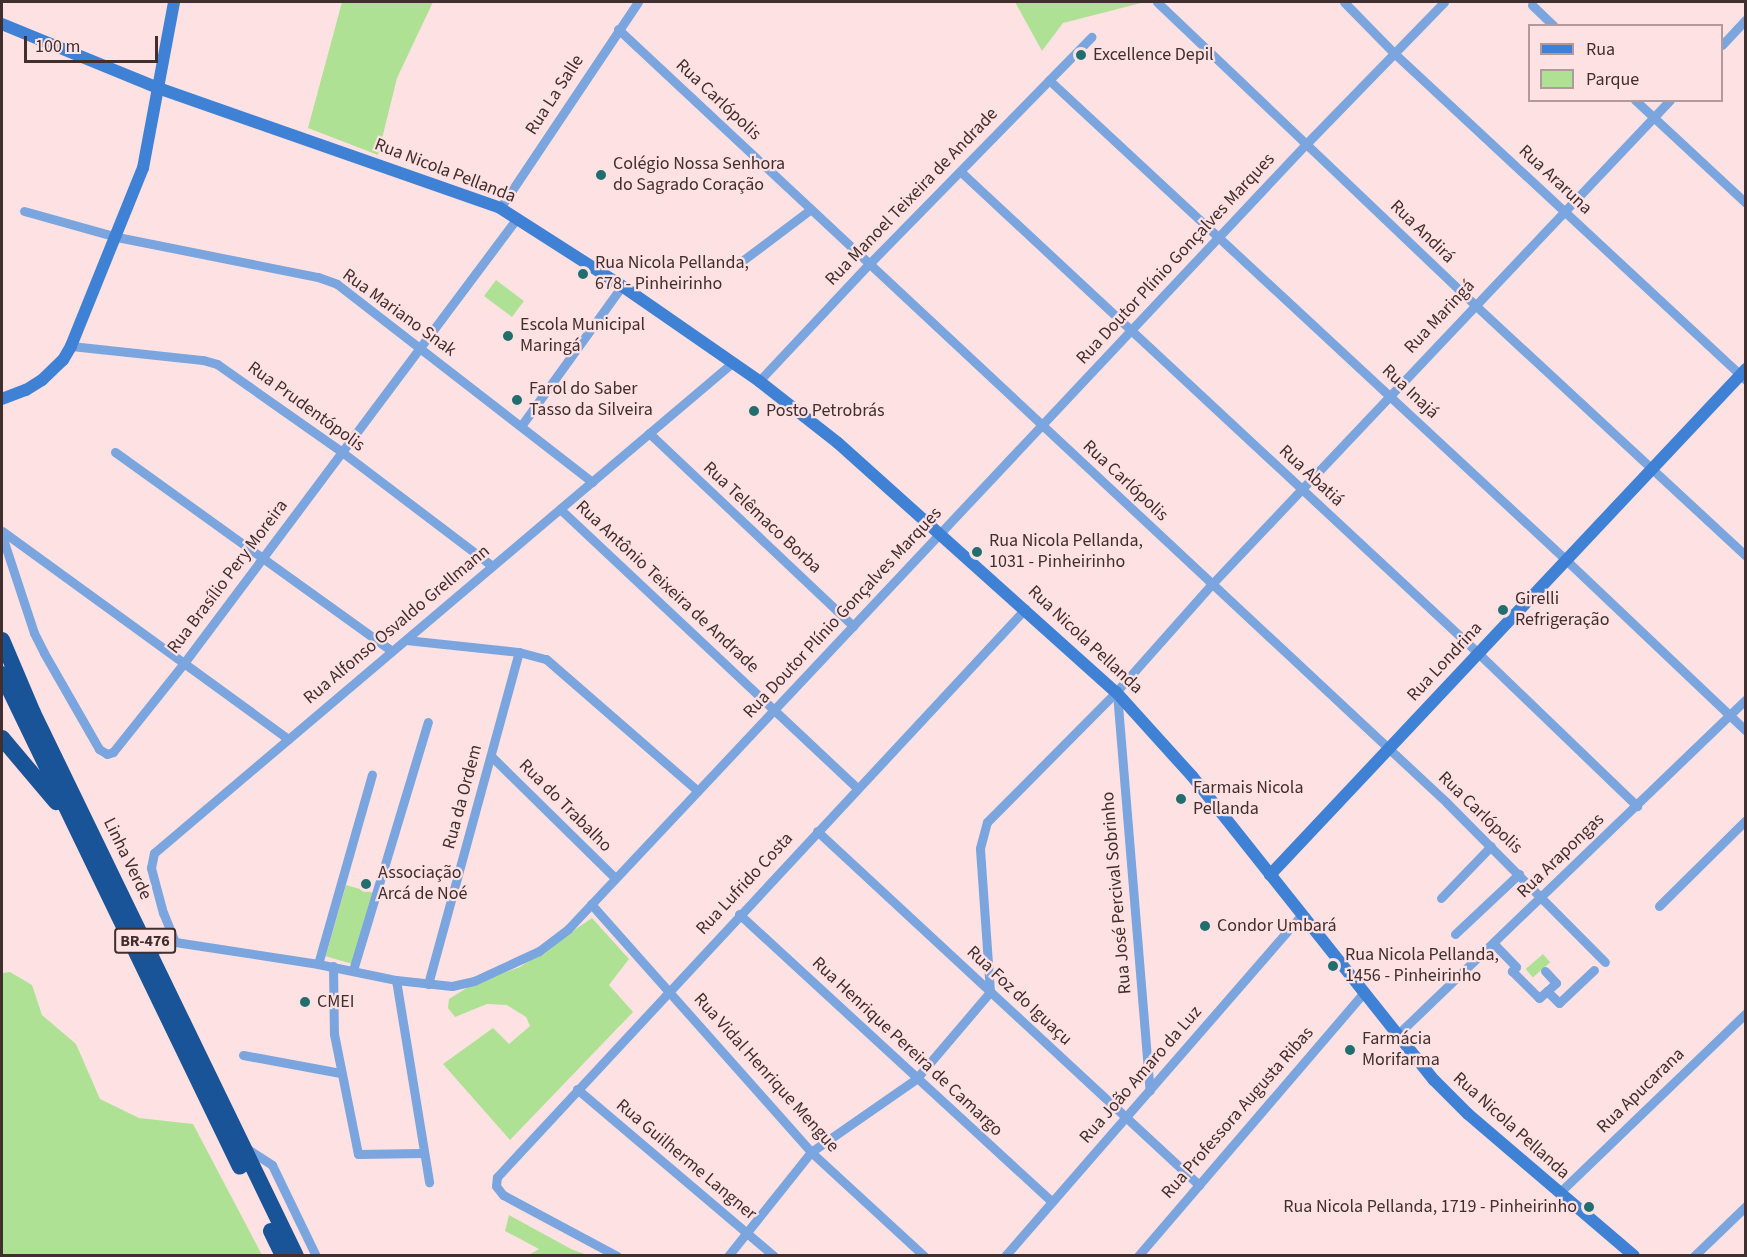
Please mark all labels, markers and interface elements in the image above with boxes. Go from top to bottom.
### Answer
scale bar [27,24,160,62]
legend [1528,24,1723,102]
text: 100 m [35,34,80,59]
text: Rua [1586,37,1615,62]
place label: Excellence Depil [1093,44,1214,66]
marker: Excellence Depil [1074,48,1088,62]
street label: Rua La Salle [521,51,589,139]
street label: Rua Carlópolis [671,55,765,145]
text: Parque [1586,67,1639,92]
street label: Rua Manoel Teixeira de Andrade [821,104,1003,290]
street label: Rua Nicola Pellanda [371,134,519,208]
street label: Rua Araruna [1514,141,1596,219]
street label: Rua Doutor Plínio Gonçalves Marques [1072,149,1280,369]
place label: Colégio Nossa Senhora do Sagrado Coração [613,154,785,196]
marker: Colégio Nossa Senhora do Sagrado Coração [594,168,608,182]
street label: Rua Andirá [1385,196,1459,268]
place label: Rua Nicola Pellanda, 678 - Pinheirinho [595,253,749,296]
street label: Rua Mariano Snak [338,265,460,361]
marker: Rua Nicola Pellanda, 678 - Pinheirinho [576,267,590,281]
street label: Rua Maringá [1400,276,1480,358]
place label: Escola Municipal Maringá [520,315,645,358]
marker: Escola Municipal Maringá [501,329,515,343]
street label: Rua Prudentópolis [243,357,369,457]
street label: Rua Inajá [1377,360,1443,424]
place label: Farol do Saber Tasso da Silveira [529,379,653,422]
marker: Farol do Saber Tasso da Silveira [510,393,524,407]
place label: Posto Petrobrás [766,400,885,422]
marker: Posto Petrobrás [747,404,761,418]
street label: Rua Carlópolis [1078,436,1172,526]
street label: Rua Abatiá [1274,441,1348,511]
street label: Rua Telêmaco Borba [698,458,826,578]
street label: Rua Brasílio Pery Moreira [163,496,293,658]
street label: Rua Antônio Teixeira de Andrade [571,496,763,678]
street label: Rua Doutor Plínio Gonçalves Marques [739,503,947,723]
place label: Rua Nicola Pellanda, 1031 - Pinheirinho [989,531,1143,574]
street label: Rua Alfonso Osvaldo Grellmann [300,541,494,709]
marker: Rua Nicola Pellanda, 1031 - Pinheirinho [970,545,984,559]
street label: Rua Nicola Pellanda [1023,581,1147,699]
place label: Girelli Refrigeração [1515,589,1609,632]
marker: Girelli Refrigeração [1496,603,1510,617]
street label: Rua Londrina [1403,618,1487,706]
street label: Rua da Ordem [439,742,487,852]
street label: Rua do Trabalho [514,755,616,857]
street label: Rua Carlópolis [1433,767,1527,859]
place label: Farmais Nicola Pellanda [1193,778,1303,820]
street label: Rua José Percival Sobrinho [1097,791,1137,995]
marker: Farmais Nicola Pellanda [1174,792,1188,806]
street label: Rua Arapongas [1513,809,1609,903]
street label: Linha Verde [98,815,156,903]
street label: Rua Lufrido Costa [692,828,798,940]
place label: Associação Arcá de Noé [378,863,467,906]
marker: Associação Arcá de Noé [359,877,373,891]
place label: Condor Umbará [1217,915,1337,937]
marker: Condor Umbará [1198,919,1212,933]
road number: BR-476 [114,928,176,954]
street label: Rua Foz do Iguaçu [962,942,1076,1050]
place label: Rua Nicola Pellanda, 1456 - Pinheirinho [1345,945,1499,988]
street label: Rua Henrique Pereira de Camargo [807,953,1007,1141]
marker: Rua Nicola Pellanda, 1456 - Pinheirinho [1326,959,1340,973]
street label: Rua Vidal Henrique Mengue [689,989,843,1157]
place label: CMEI [317,991,355,1013]
marker: CMEI [298,995,312,1009]
street label: Rua João Amaro da Luz [1075,1002,1207,1148]
street label: Rua Professora Augusta Ribas [1157,1023,1319,1203]
place label: Farmácia Morifarma [1362,1029,1440,1072]
marker: Farmácia Morifarma [1343,1043,1357,1057]
street label: Rua Apucarana [1593,1044,1689,1138]
street label: Rua Nicola Pellanda [1448,1068,1574,1184]
street label: Rua Guilherme Langner [611,1095,761,1225]
place label: Rua Nicola Pellanda, 1719 - Pinheirinho [1283,1196,1577,1218]
marker: Rua Nicola Pellanda, 1719 - Pinheirinho [1582,1200,1596,1214]

